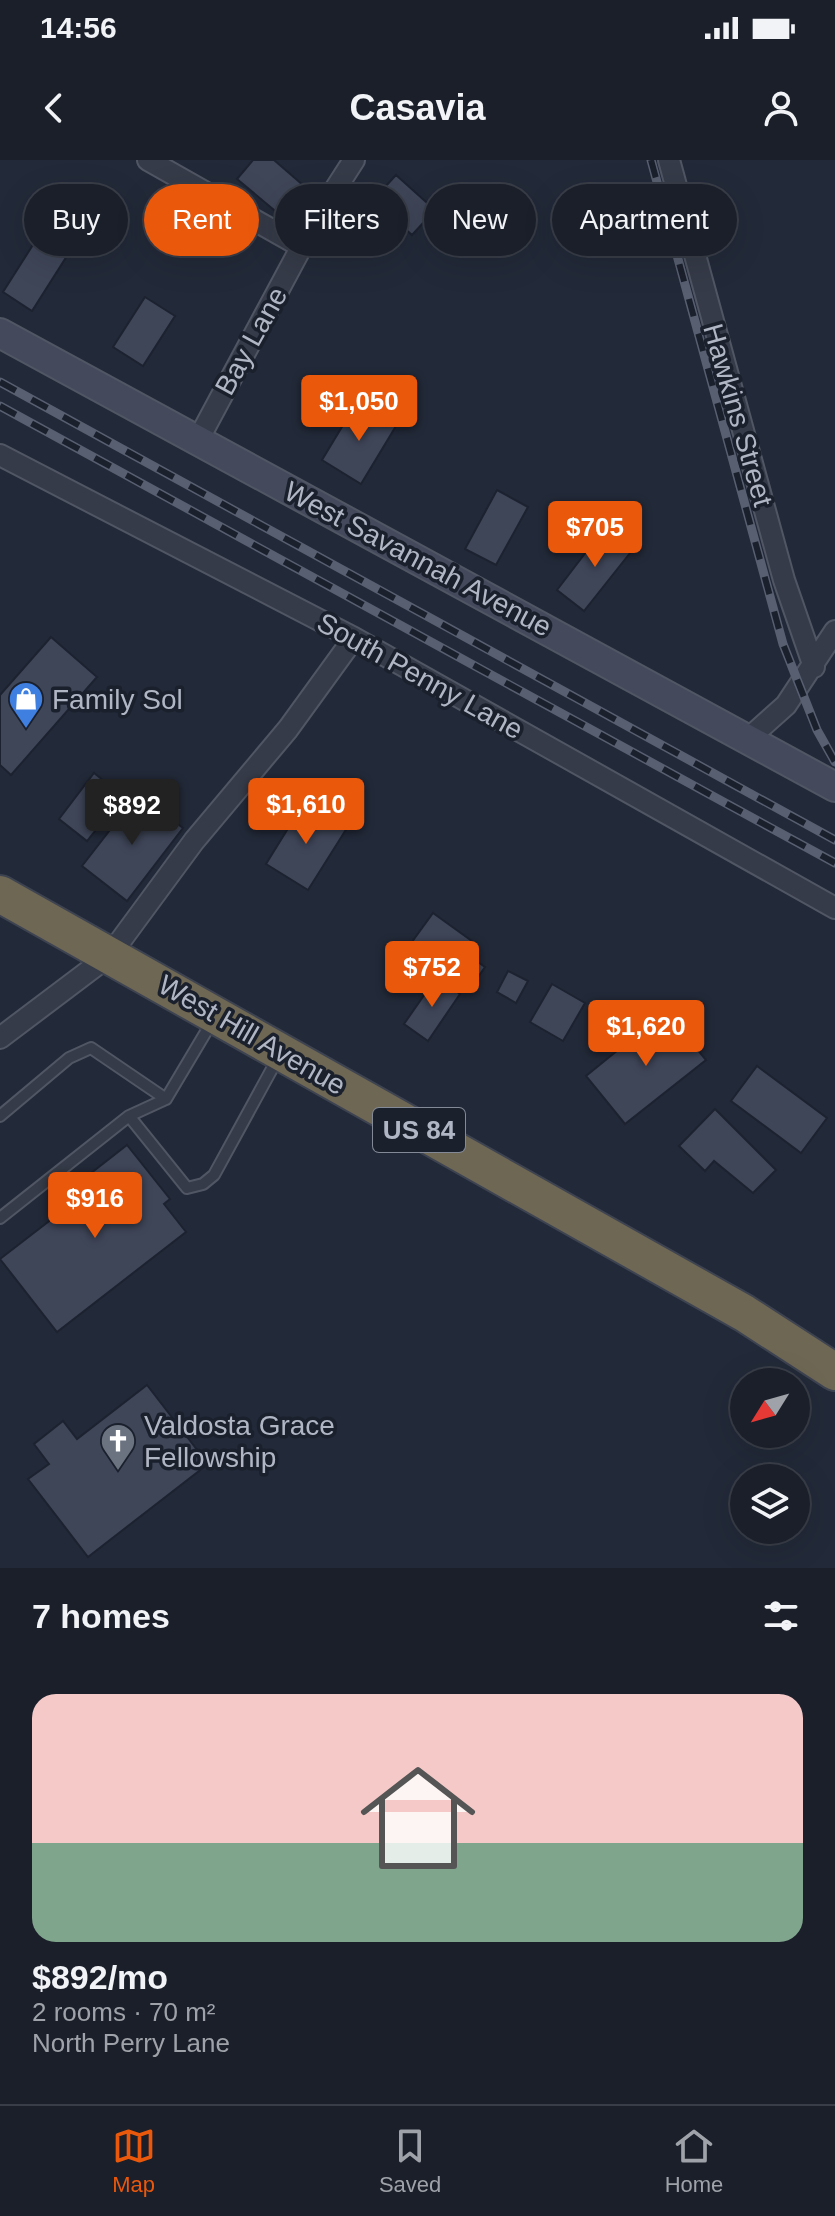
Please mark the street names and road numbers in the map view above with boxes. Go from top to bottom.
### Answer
street label: Bay Lane [209,282,293,400]
street label: Hawkins Street [697,320,779,510]
street label: West Savannah Avenue [279,475,557,643]
street label: South Penny Lane [312,607,528,745]
street label: West Hill Avenue [153,969,351,1101]
road number: US 84 [373,1108,465,1152]

